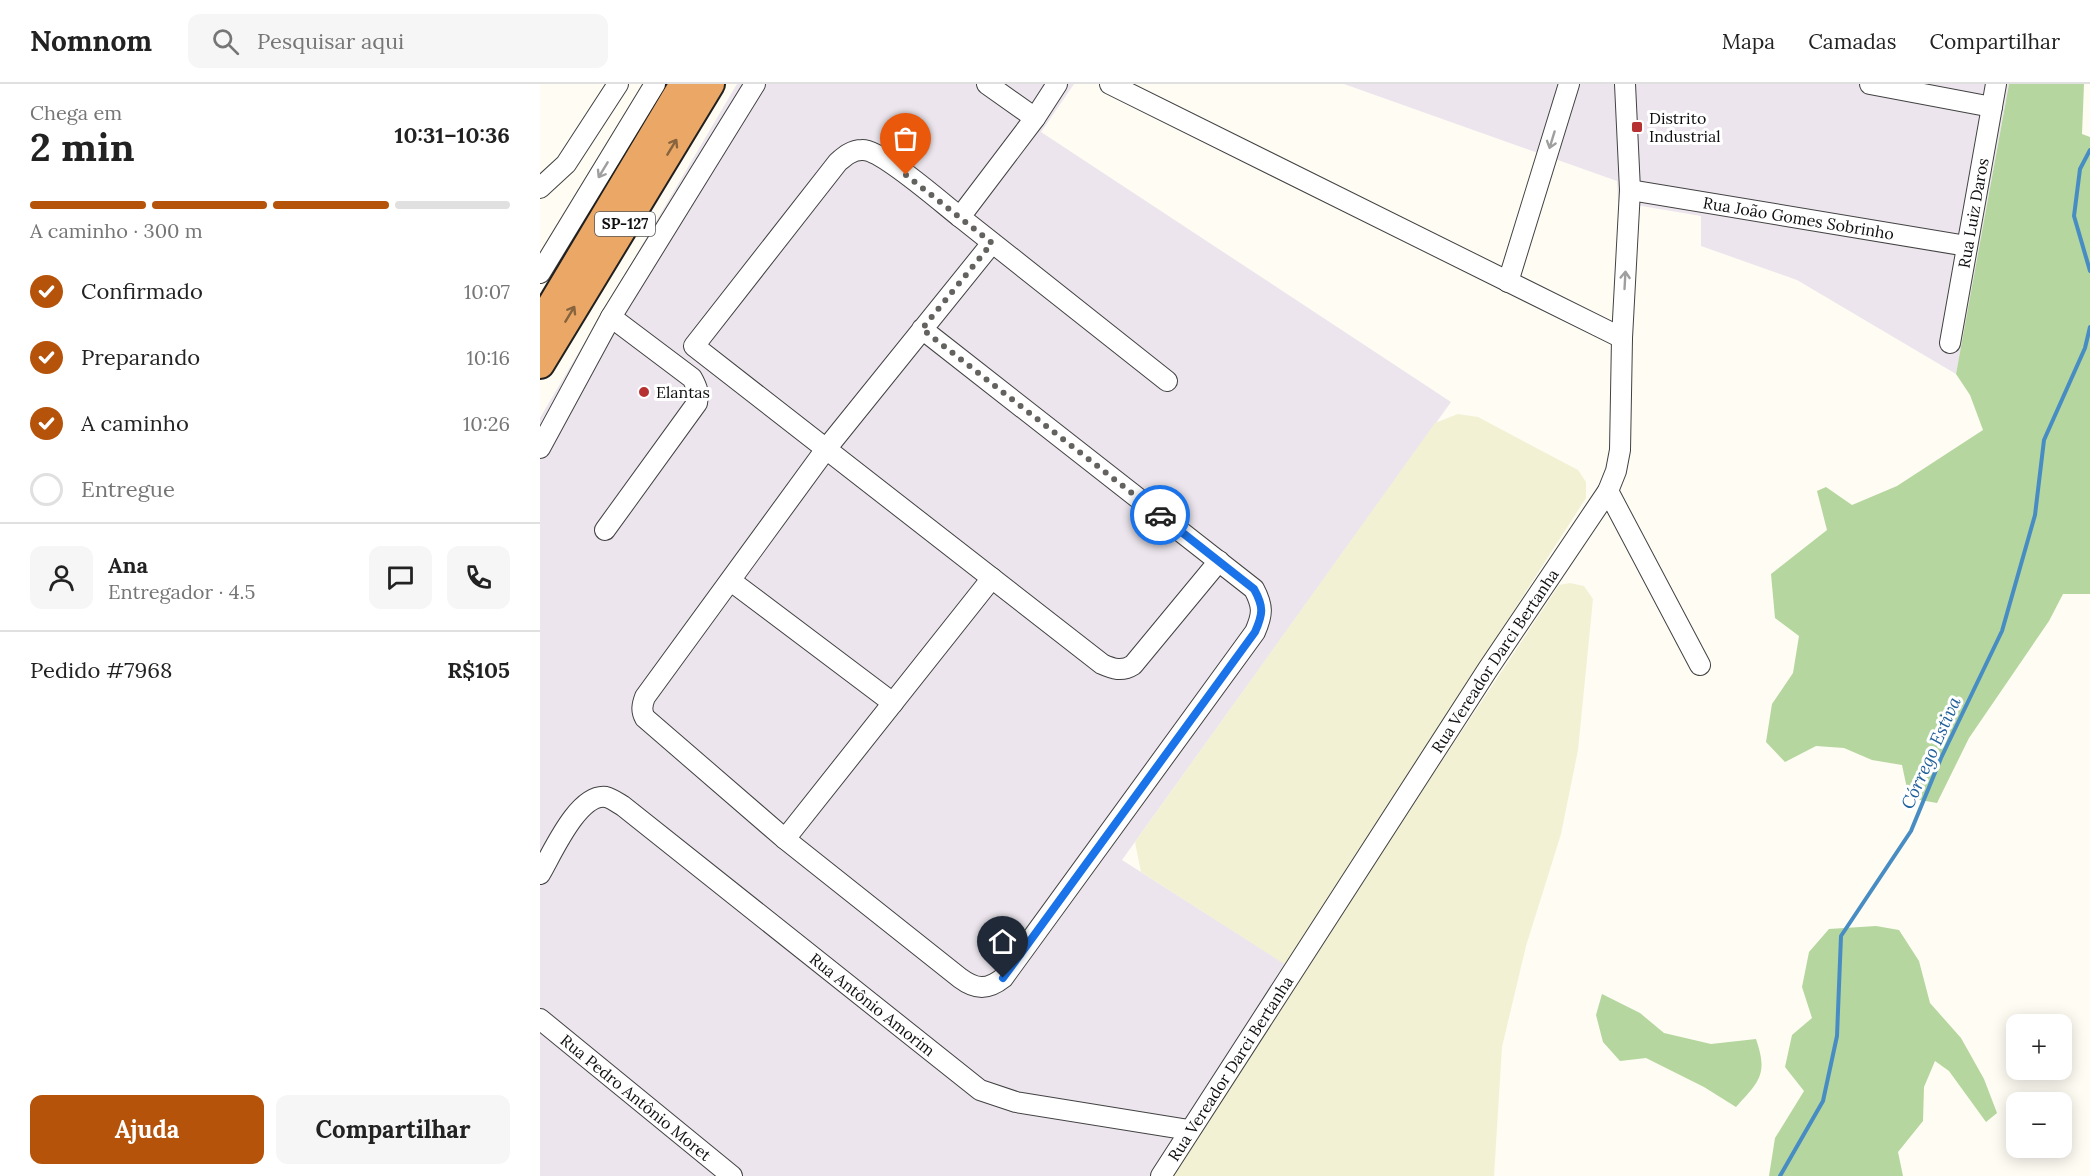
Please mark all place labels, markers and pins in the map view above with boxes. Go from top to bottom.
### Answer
place label: Distrito Industrial [1649,108,1721,146]
pin [880,113,931,175]
marker: Distrito Industrial [1630,120,1644,134]
place label: Elantas [656,382,710,402]
marker: Elantas [637,385,651,399]
pin [977,916,1028,978]

